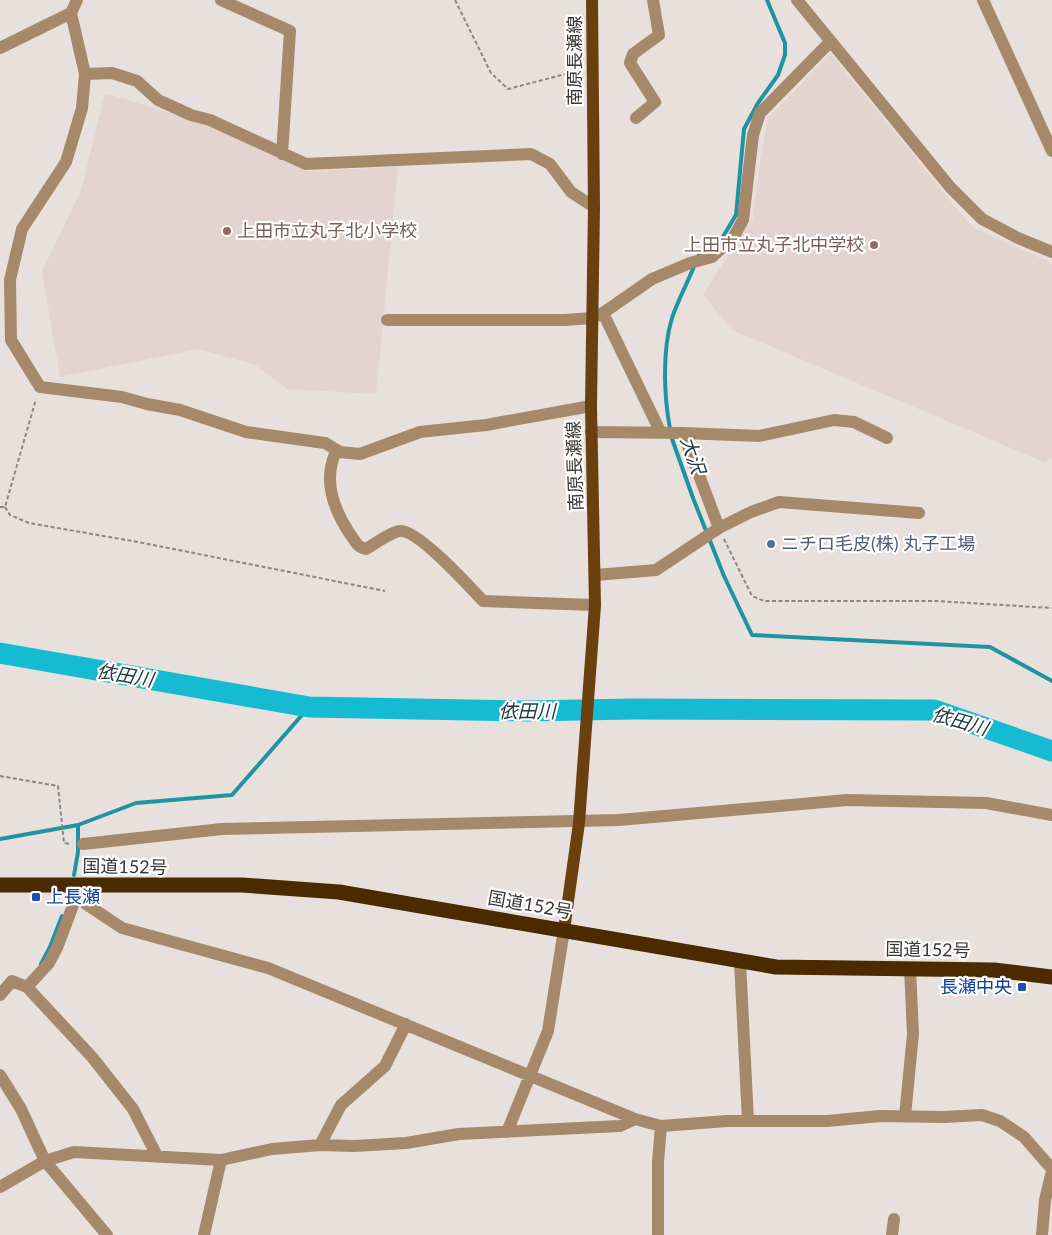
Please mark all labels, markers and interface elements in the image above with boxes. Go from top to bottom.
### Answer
street label: 南原長瀬線 [563,16,585,106]
place label: 上田市立丸子北小学校 [237,219,417,241]
marker: 上田市立丸子北小学校 [221,225,233,237]
place label: 上田市立丸子北中学校 [684,233,864,255]
marker: 上田市立丸子北中学校 [868,239,880,251]
street label: 南原長瀬線 [561,421,587,511]
water label: 大沢 [676,433,712,479]
place label: ニチロ毛皮(株) 丸子工場 [781,532,975,554]
marker: ニチロ毛皮(株) 丸子工場 [765,538,777,550]
water label: 依田川 [95,658,157,691]
water label: 依田川 [498,699,557,722]
water label: 依田川 [930,702,993,740]
street label: 国道152号 [82,854,168,878]
place label: 上長瀬 [46,885,100,907]
street label: 国道152号 [486,886,574,922]
marker: 上長瀬 [30,891,42,903]
street label: 国道152号 [885,937,971,961]
place label: 長瀬中央 [940,975,1012,997]
marker: 長瀬中央 [1016,981,1028,993]

